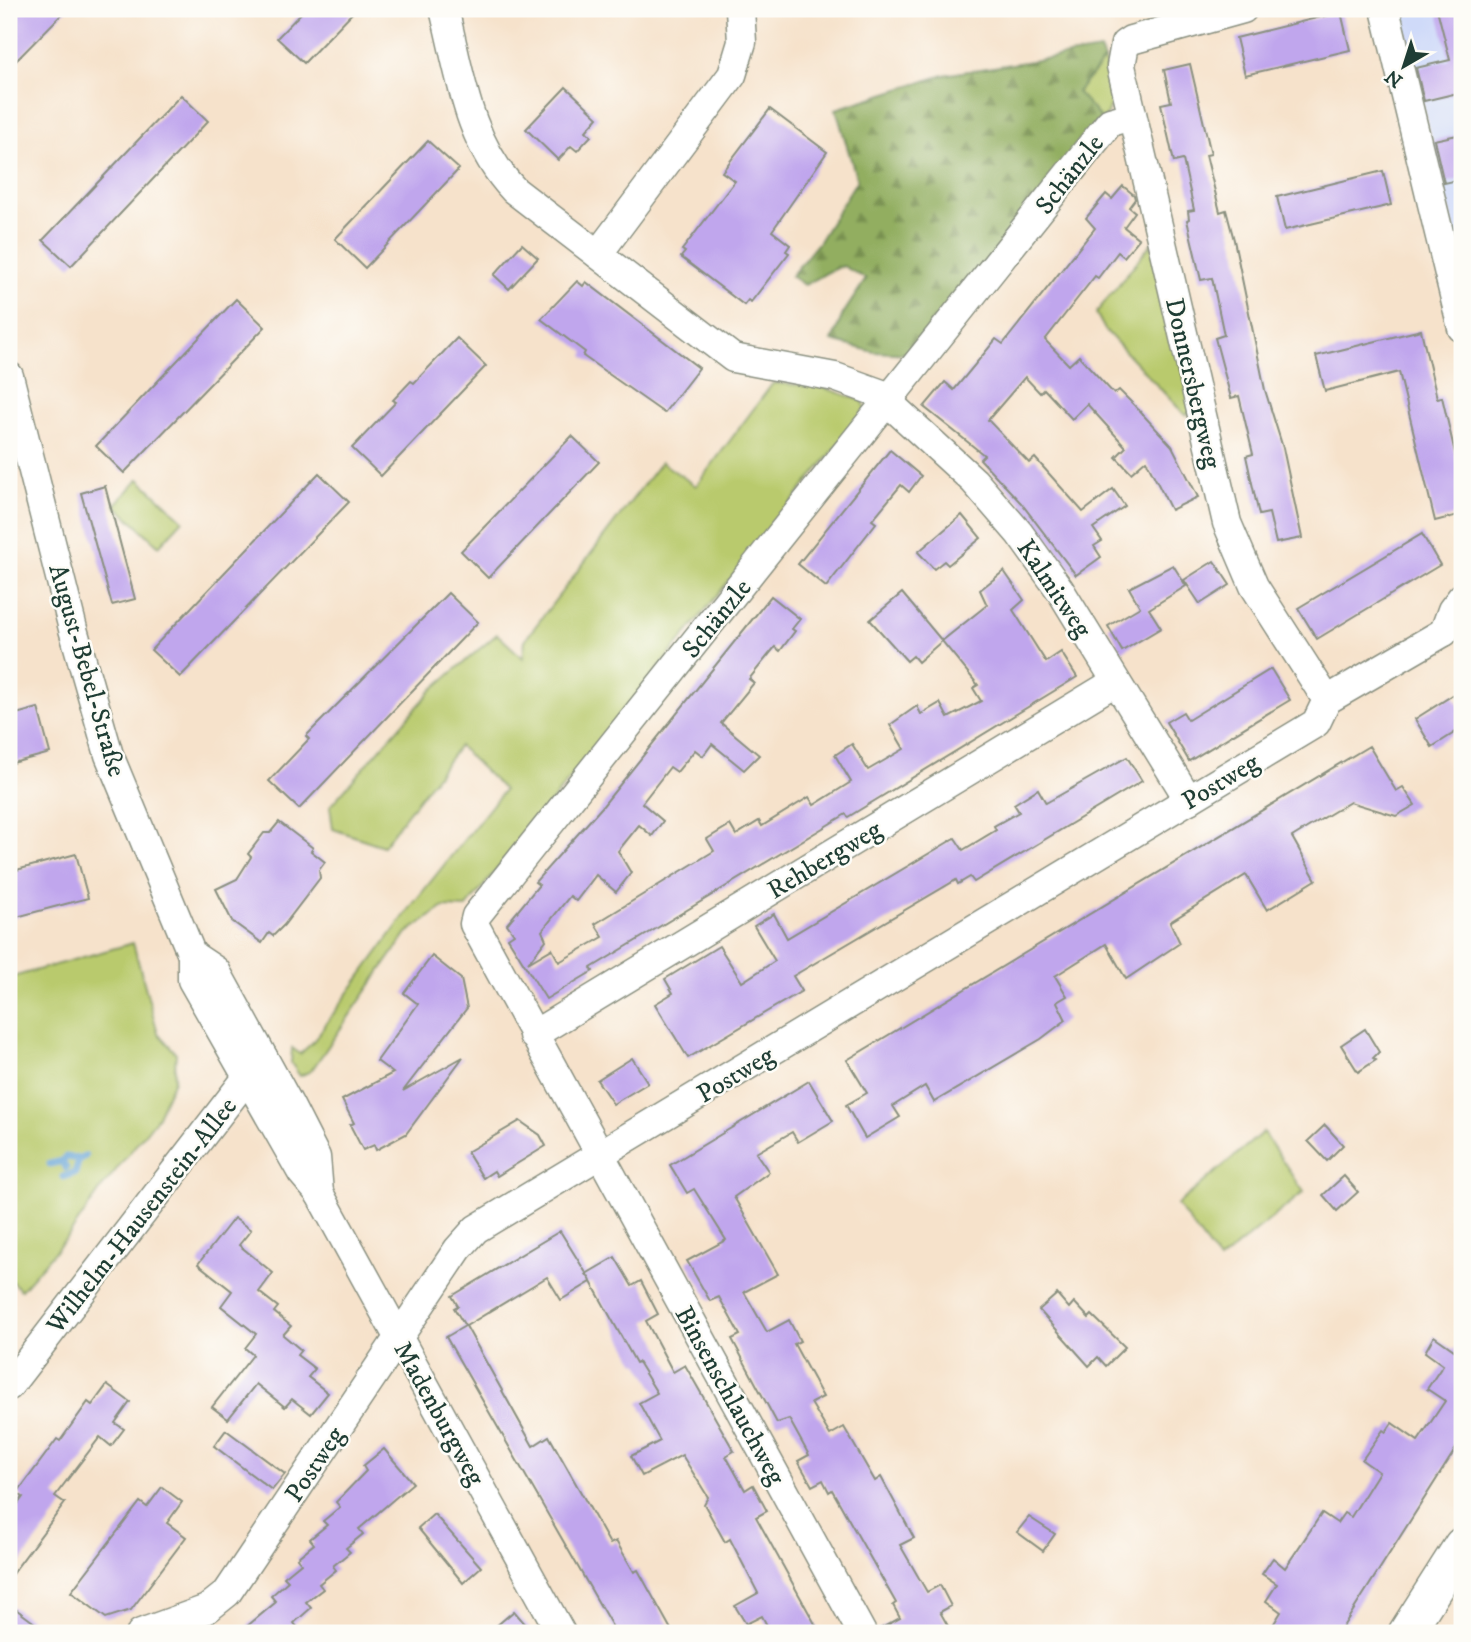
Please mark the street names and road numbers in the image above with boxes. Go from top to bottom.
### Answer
street label: Schänzle [1029,128,1112,222]
street label: Donnersbergweg [1157,295,1228,472]
street label: Kalmitweg [1009,533,1099,645]
street label: August-Bebel-Straße [40,560,133,780]
street label: Schänzle [675,572,759,665]
street label: Postweg [1176,746,1266,818]
street label: Rehbergweg [762,813,888,907]
street label: Postweg [691,1039,781,1111]
street label: Wilhelm-Hausenstein-Allee [39,1091,245,1342]
street label: Binsenschlauchweg [667,1301,793,1491]
street label: Madenburgweg [386,1336,492,1492]
street label: Postweg [278,1420,353,1509]

